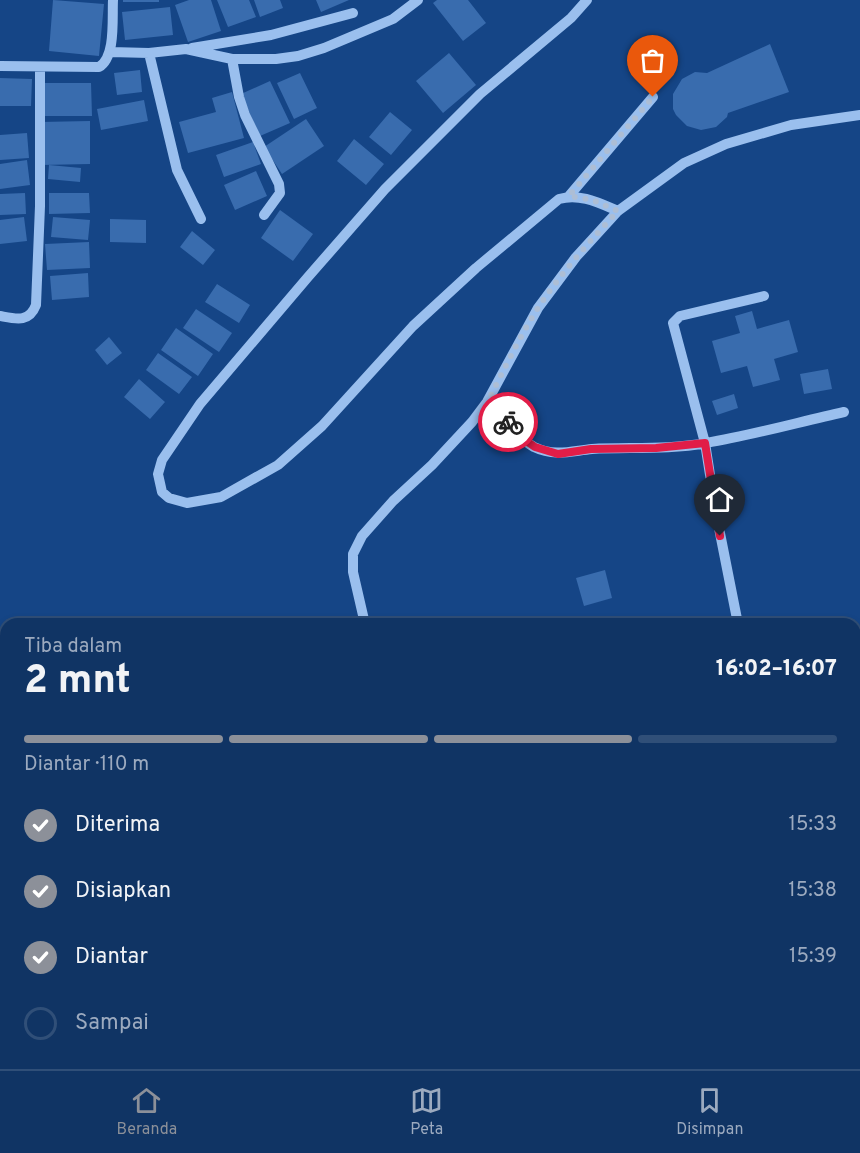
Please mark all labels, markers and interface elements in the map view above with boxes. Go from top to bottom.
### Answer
pin [627,35,678,97]
icon: bag [636,44,669,77]
courier [478,392,538,452]
icon: bike [492,406,525,439]
pin [694,474,745,536]
icon: home [703,483,736,516]
text: Tiba dalam [24,634,122,660]
text: 16:02–16:07 [716,656,837,683]
text: 2 mnt [24,658,131,707]
text: Diantar · 110 m [24,752,149,778]
icon: check [24,809,57,842]
text: Diterima [75,812,160,839]
text: 15:33 [789,812,837,838]
icon: check [24,875,57,908]
text: Disiapkan [75,878,171,905]
text: 15:38 [788,878,837,904]
icon: check [24,941,57,974]
text: Diantar [75,944,148,971]
text: 15:39 [789,944,837,970]
text: Sampai [75,1010,149,1037]
tab: Beranda [117,1084,177,1140]
tab: Peta [410,1084,443,1140]
tab: Disimpan [676,1084,743,1140]

